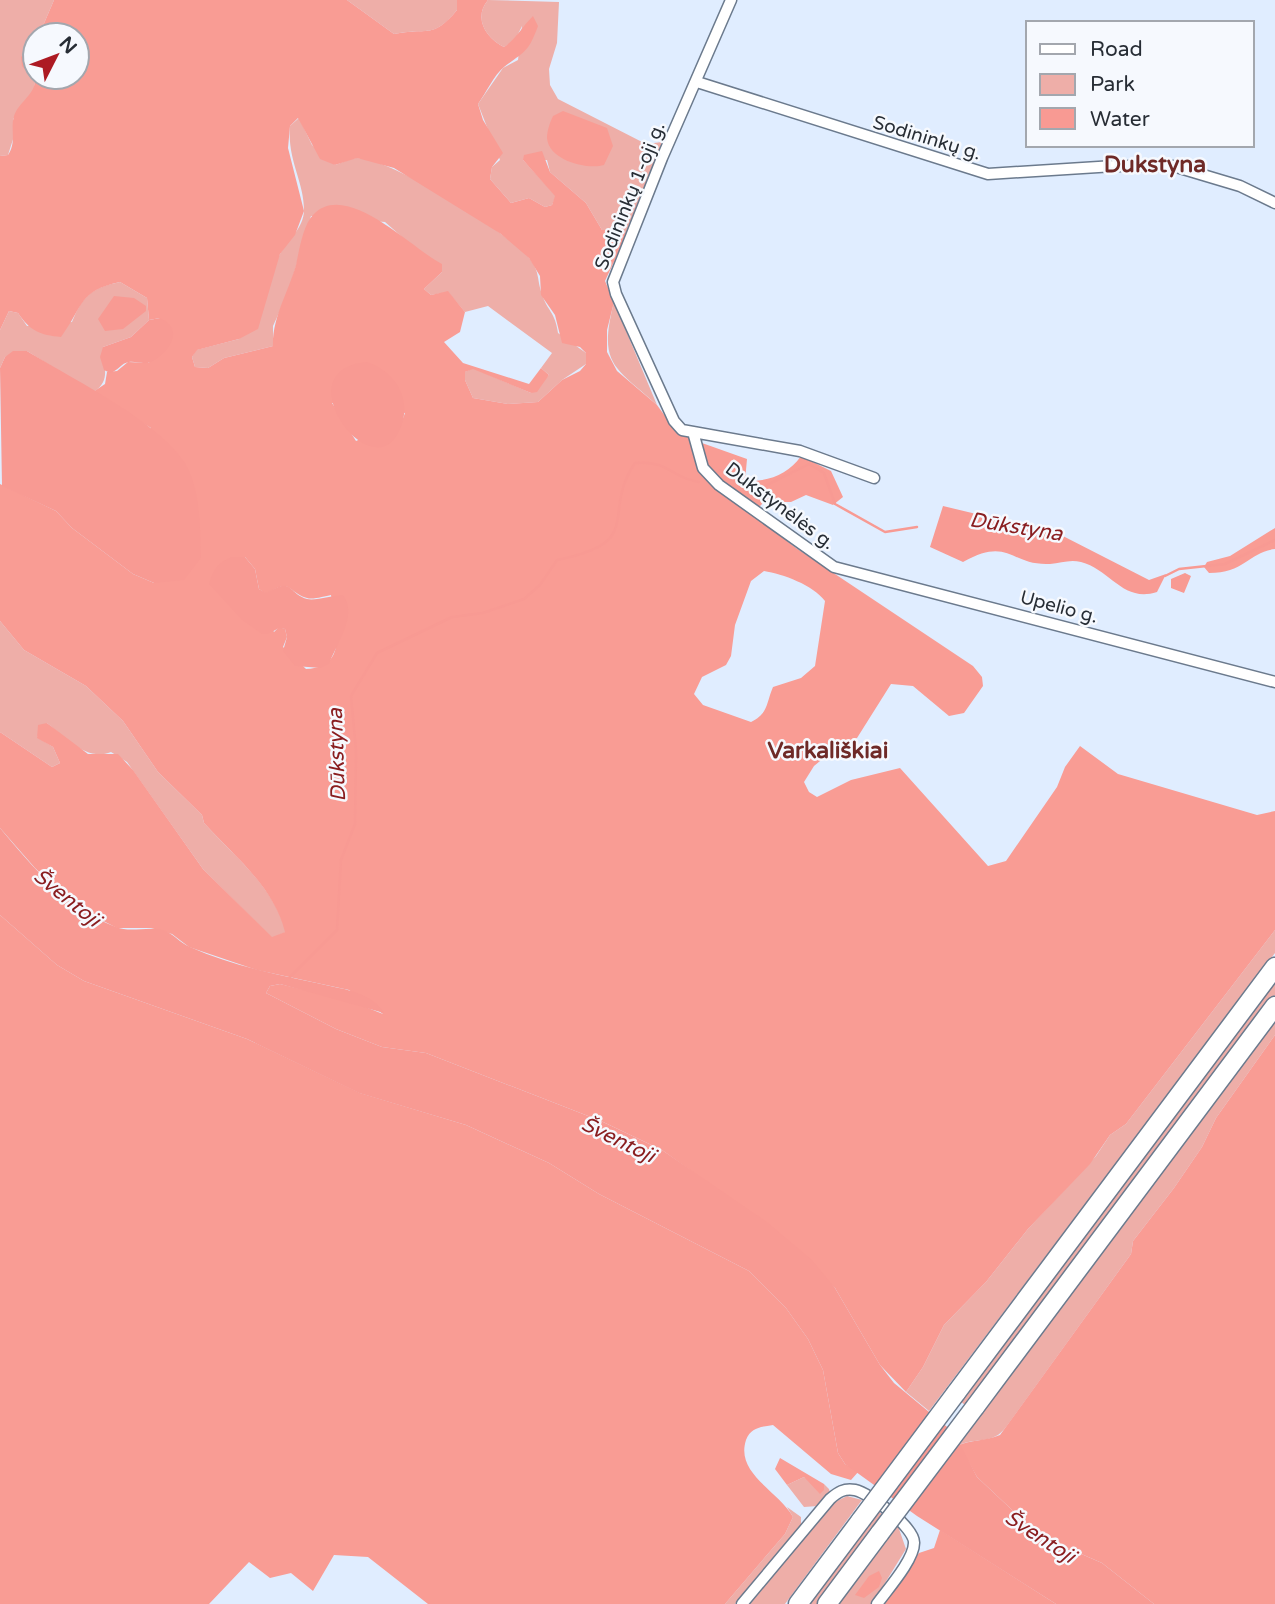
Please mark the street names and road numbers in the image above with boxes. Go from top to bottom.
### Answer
street label: Sodininkų g. [870,111,984,165]
street label: Sodininkų 1-oji g. [590,119,670,273]
street label: Dukstynėlės g. [721,458,839,554]
street label: Upelio g. [1018,586,1100,628]

